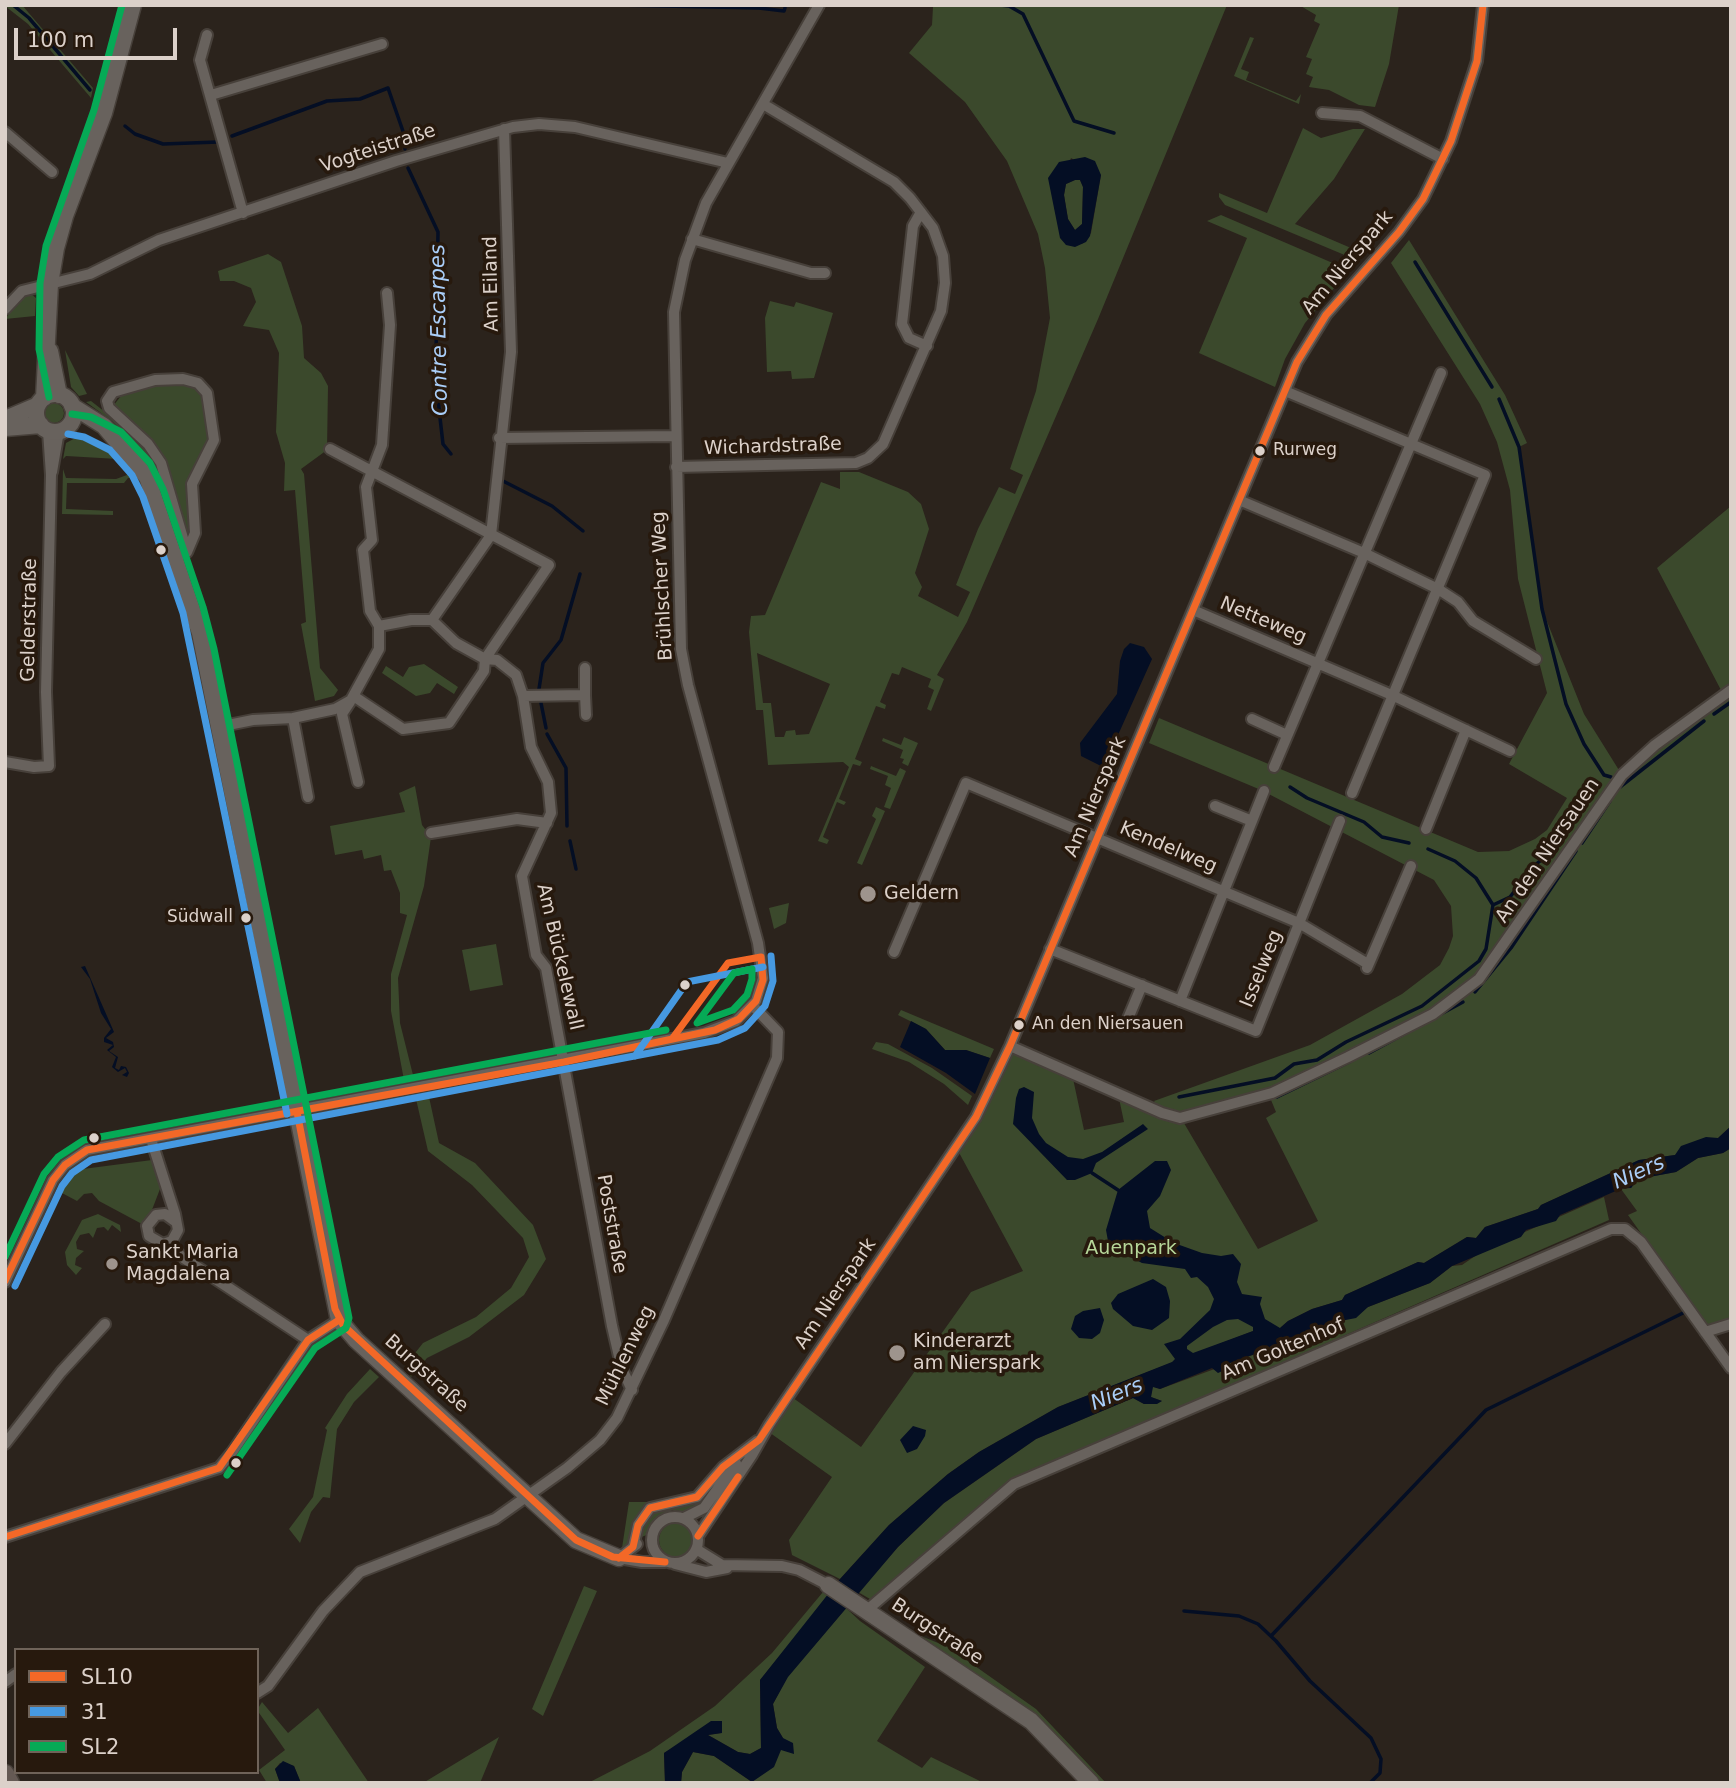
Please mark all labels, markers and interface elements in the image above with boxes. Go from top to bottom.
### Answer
scale bar [18,14,180,58]
text: 100 m [27,28,94,52]
street label: Vogteistraße [317,120,439,178]
street label: Am Nierspark [1298,206,1398,320]
street label: Am Eiland [480,236,504,332]
water label: Contre Escarpes [426,244,454,416]
street label: Wichardstraße [704,433,842,461]
place label: Rurweg [1273,441,1337,461]
marker: Rurweg [1253,444,1267,458]
street label: Brühlscher Weg [648,511,678,661]
unlabelled marker [154,543,168,557]
street label: Gelderstraße [18,558,42,682]
street label: Netteweg [1216,593,1310,649]
street label: Am Nierspark [1060,733,1132,861]
street label: An den Niersauen [1491,774,1605,928]
street label: Kendelweg [1116,817,1220,879]
street label: Am Bückelewall [531,881,587,1033]
place label: Geldern [884,883,959,905]
marker: Geldern [858,884,878,904]
place label: Südwall [167,908,233,928]
marker: Südwall [239,911,253,925]
street label: Isselweg [1236,927,1288,1011]
unlabelled marker [678,978,692,992]
place label: An den Niersauen [1032,1015,1183,1035]
marker: An den Niersauen [1012,1018,1026,1032]
unlabelled marker [87,1131,101,1145]
water label: Niers [1609,1150,1669,1196]
street label: Poststraße [591,1173,631,1275]
street label: Am Nierspark [790,1234,882,1354]
park label: Auenpark [1085,1238,1177,1260]
place label: Sankt Maria Magdalena [126,1242,239,1286]
marker: Sankt Maria Magdalena [104,1256,120,1272]
street label: Mühlenweg [592,1302,660,1410]
street label: Am Goltenhof [1218,1314,1348,1386]
street label: Burgstraße [379,1330,473,1418]
place label: Kinderarzt am Nierspark [913,1331,1041,1375]
marker: Kinderarzt am Nierspark [887,1343,907,1363]
water label: Niers [1087,1373,1147,1417]
unlabelled marker [229,1456,243,1470]
street label: Burgstraße [887,1594,987,1670]
legend [14,1648,259,1774]
text: SL10 [81,1665,133,1689]
text: 31 [81,1700,108,1724]
text: SL2 [81,1735,119,1759]

